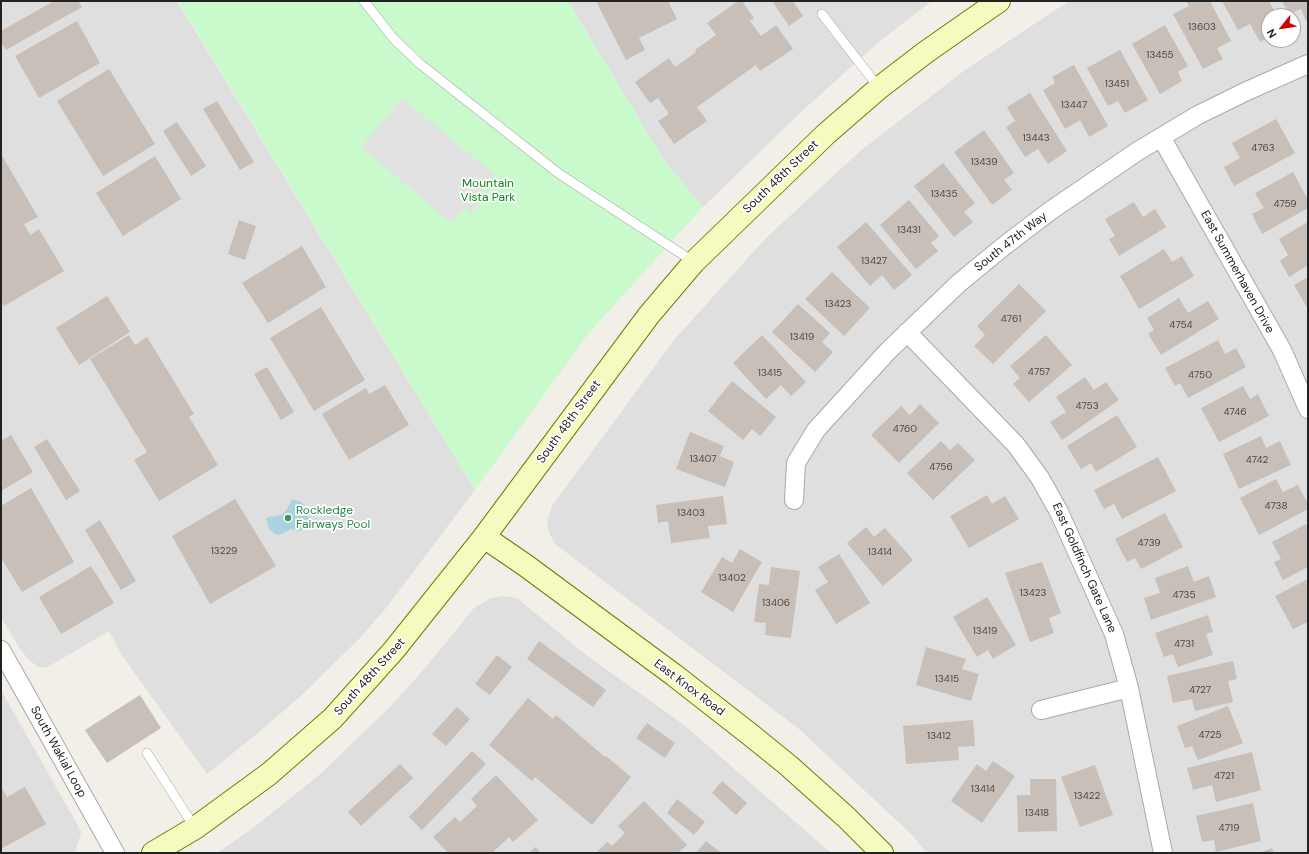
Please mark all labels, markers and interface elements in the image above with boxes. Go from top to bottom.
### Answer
north arrow [1261,8,1301,48]
house number: 13603 [1188,21,1216,33]
text: N [1263,27,1280,40]
house number: 13455 [1146,49,1174,61]
house number: 13451 [1105,78,1129,90]
house number: 13447 [1061,99,1087,111]
house number: 13443 [1022,132,1050,144]
street label: South 48th Street [740,137,822,217]
house number: 4763 [1251,142,1275,154]
house number: 13439 [971,156,997,168]
park label: Mountain Vista Park [461,177,515,205]
house number: 13435 [930,188,958,200]
house number: 4759 [1273,198,1297,210]
street label: East Summerhaven Drive [1197,208,1277,336]
street label: South 47th Way [972,209,1050,275]
house number: 13431 [897,224,921,236]
house number: 13427 [861,255,887,267]
house number: 13423 [825,298,851,310]
house number: 4761 [1001,313,1021,325]
house number: 4754 [1169,319,1193,331]
house number: 13419 [790,331,814,343]
house number: 4757 [1028,366,1050,378]
house number: 13415 [758,367,782,379]
house number: 4750 [1188,369,1212,381]
street label: South 48th Street [534,378,604,466]
house number: 4753 [1075,400,1099,412]
house number: 4746 [1223,406,1247,418]
house number: 4760 [893,423,917,435]
house number: 13407 [689,453,717,465]
house number: 4742 [1246,454,1268,466]
house number: 4756 [929,461,953,473]
house number: 4738 [1264,500,1288,512]
street label: East Goldfinch Gate Lane [1049,501,1119,635]
place label: Rockledge Fairways Pool [296,504,370,532]
house number: 13403 [677,507,705,519]
marker: Rockledge Fairways Pool [283,513,293,523]
house number: 4739 [1137,537,1161,549]
house number: 13229 [211,545,237,557]
house number: 13414 [868,546,892,558]
house number: 13402 [718,572,746,584]
house number: 13423 [1020,587,1046,599]
house number: 4735 [1172,589,1196,601]
house number: 13406 [762,597,790,609]
house number: 13419 [973,625,997,637]
street label: South 48th Street [331,635,409,719]
house number: 4731 [1174,638,1194,650]
street label: East Knox Road [651,657,727,719]
house number: 13415 [935,673,959,685]
house number: 4727 [1189,684,1211,696]
street label: South Wakial Loop [27,704,89,800]
house number: 4725 [1198,729,1222,741]
house number: 13412 [927,730,951,742]
house number: 4721 [1214,770,1234,782]
house number: 13414 [971,783,995,795]
house number: 13422 [1074,790,1100,802]
house number: 13418 [1025,807,1049,819]
house number: 4719 [1219,822,1239,834]

